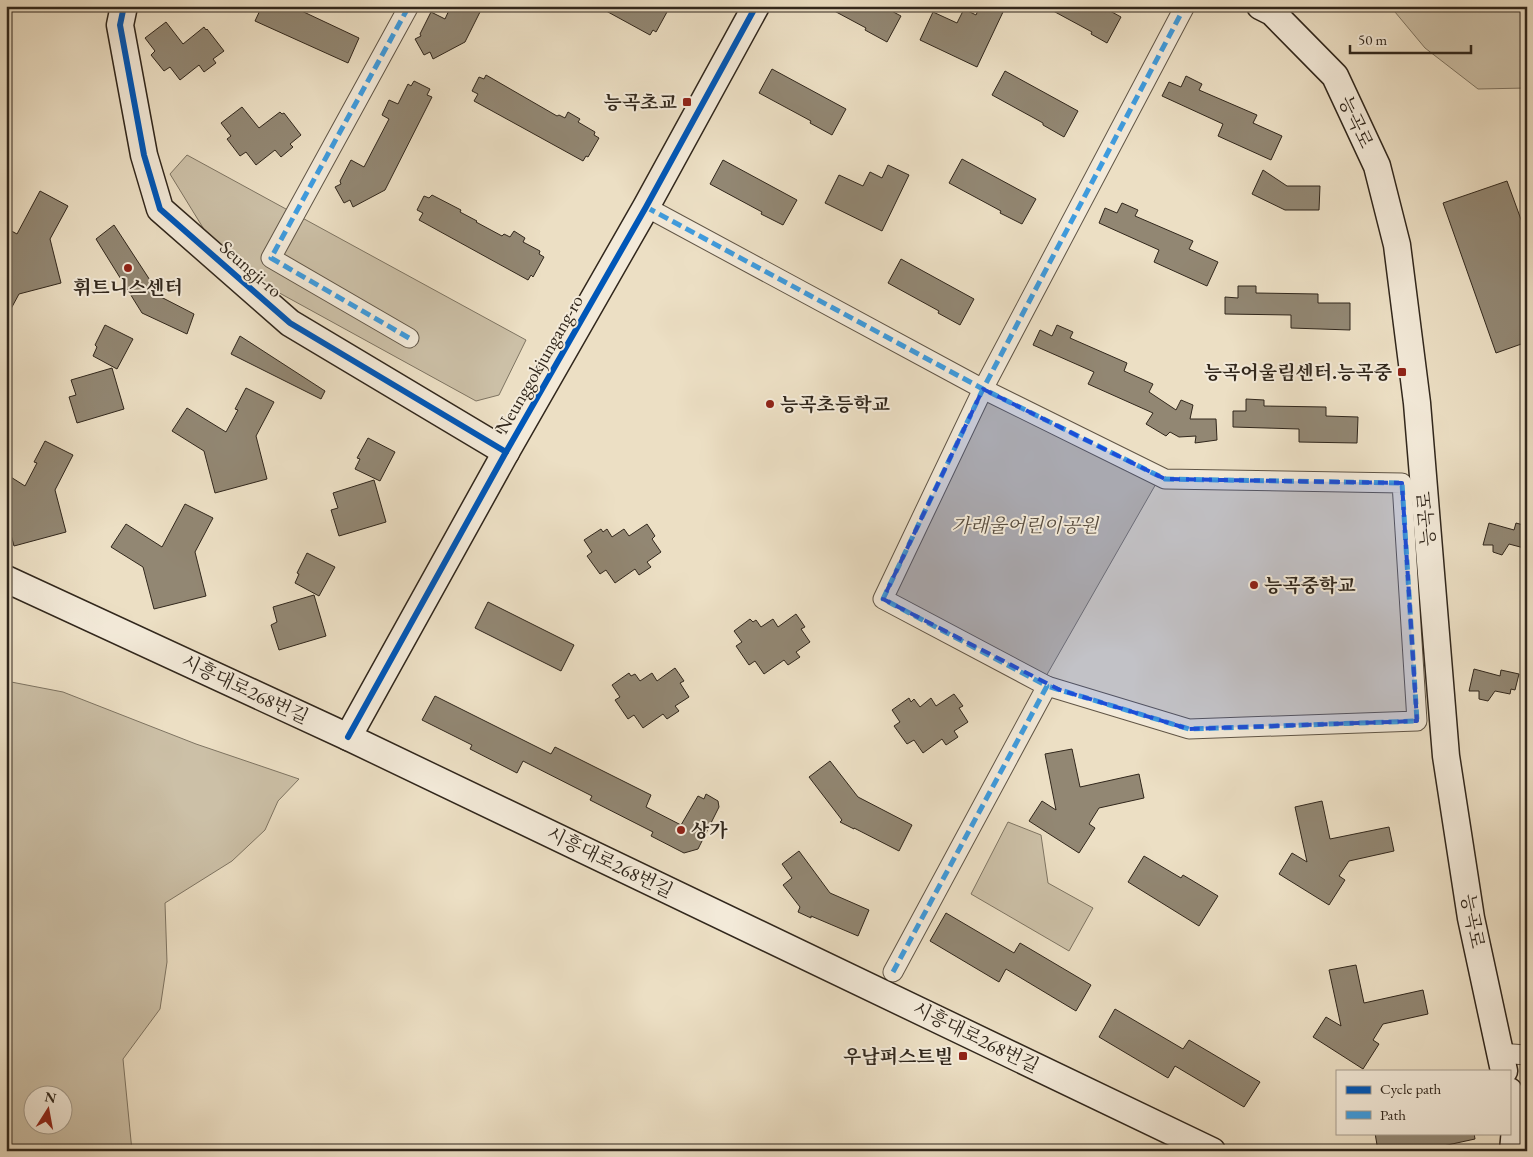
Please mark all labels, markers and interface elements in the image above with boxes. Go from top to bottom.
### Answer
scale bar [1350,22,1472,54]
text: 50 m [1358,30,1387,49]
place label: 능곡초교 [604,90,677,115]
street label: 능곡로 [1333,92,1379,152]
marker: 능곡초교 [681,96,693,108]
street label: Seungji-ro [215,235,287,303]
marker: 휘트니스센터 [122,262,134,274]
place label: 휘트니스센터 [73,275,183,300]
street label: Neunggokjungang-ro [489,290,589,438]
place label: 능곡어울림센터.능곡중 [1204,360,1393,385]
marker: 능곡어울림센터.능곡중 [1396,366,1408,378]
place label: 능곡초등학교 [780,392,890,417]
marker: 능곡초등학교 [764,398,776,410]
street label: 능곡로 [1411,490,1441,548]
park label: 가래울어린이공원 [952,513,1100,538]
place label: 능곡중학교 [1264,573,1356,598]
marker: 능곡중학교 [1248,579,1260,591]
street label: 시흥대로268번길 [177,649,313,729]
place label: 상가 [691,818,728,843]
street label: 시흥대로268번길 [543,821,677,903]
marker: 상가 [675,824,687,836]
street label: 능곡로 [1455,892,1491,950]
street label: 시흥대로268번길 [909,996,1043,1078]
place label: 우남퍼스트빌 [843,1044,953,1069]
marker: 우남퍼스트빌 [957,1050,969,1062]
legend [1336,1070,1510,1134]
text: Cycle path [1380,1079,1442,1098]
north arrow [22,1084,72,1134]
text: N [43,1087,58,1107]
text: Path [1380,1105,1406,1124]

